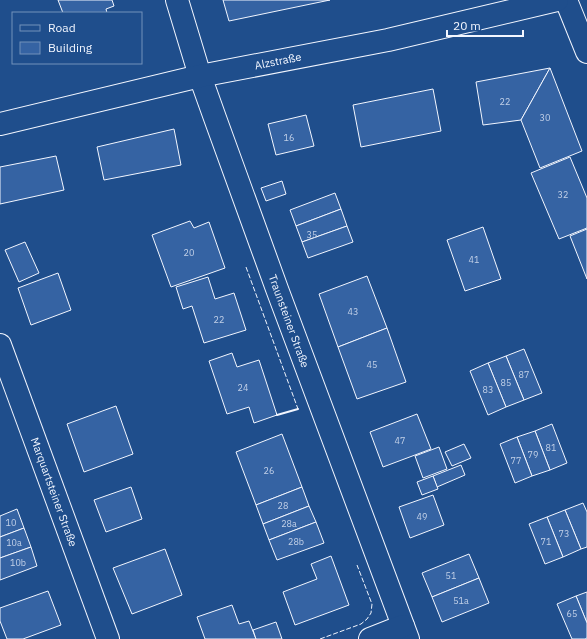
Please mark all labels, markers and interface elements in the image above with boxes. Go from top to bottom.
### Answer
legend [12,12,142,64]
scale bar [447,12,523,38]
text: 20 m [453,18,481,33]
text: Road [48,20,76,35]
text: Building [48,40,93,55]
street label: Alzstraße [253,50,303,72]
house number: 22 [500,96,510,107]
house number: 30 [540,112,550,123]
house number: 16 [284,132,294,143]
house number: 32 [558,189,568,200]
house number: 35 [307,229,317,240]
house number: 20 [184,247,194,258]
house number: 41 [469,254,479,265]
street label: Traunsteiner Straße [266,272,312,370]
house number: 43 [348,306,358,317]
house number: 22 [214,314,224,325]
house number: 45 [367,359,377,370]
house number: 87 [519,369,529,380]
house number: 85 [501,377,511,388]
house number: 24 [238,382,248,393]
house number: 83 [483,384,493,395]
street label: Marquartsteiner Straße [28,435,80,549]
house number: 47 [395,435,405,446]
house number: 81 [546,442,556,453]
house number: 79 [528,449,538,460]
house number: 77 [511,455,521,466]
house number: 26 [264,465,274,476]
house number: 28 [278,500,288,511]
house number: 49 [417,511,427,522]
house number: 10 [6,517,16,528]
house number: 28a [281,518,297,529]
house number: 73 [559,528,569,539]
house number: 28b [288,536,304,547]
house number: 71 [541,536,551,547]
house number: 10a [6,537,22,548]
house number: 10b [10,557,26,568]
house number: 51 [446,570,456,581]
house number: 51a [453,595,469,606]
house number: 65 [567,608,577,619]

